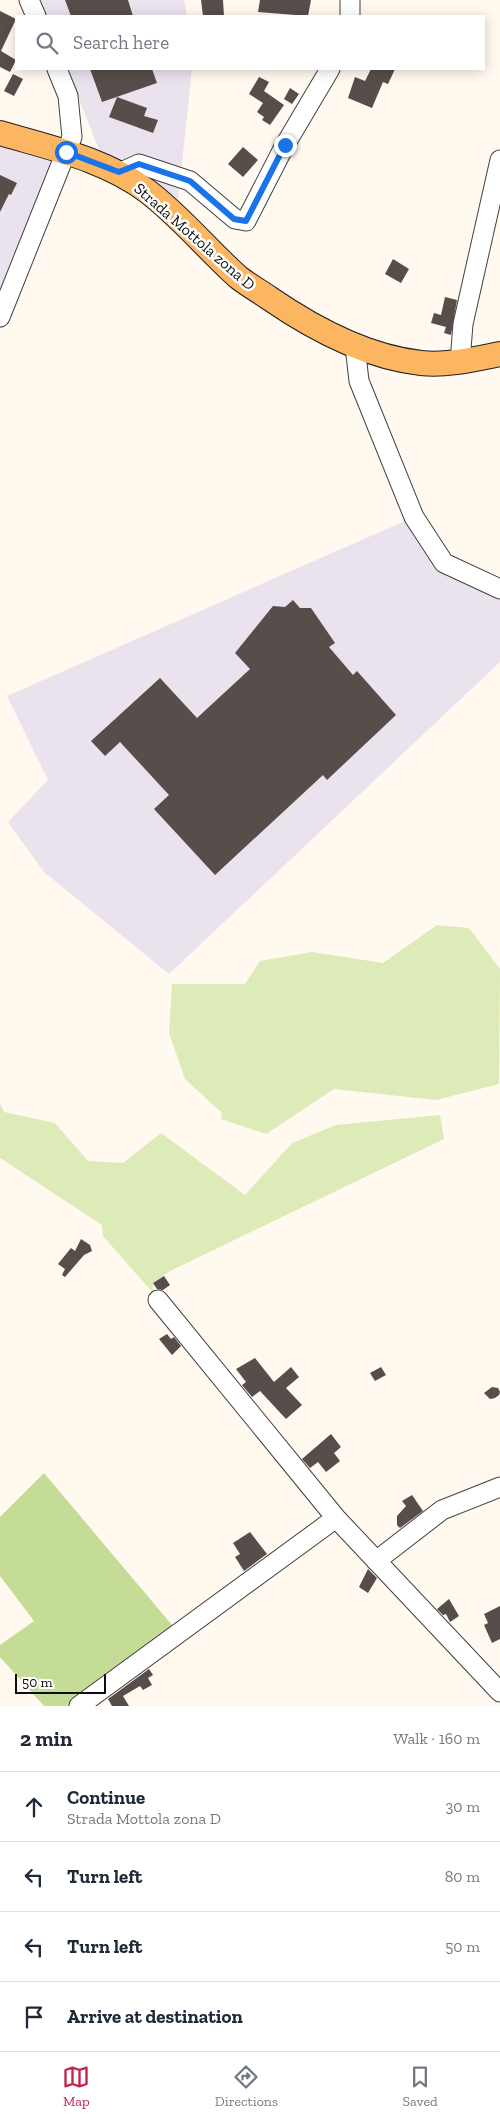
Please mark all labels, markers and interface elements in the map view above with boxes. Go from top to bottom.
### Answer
search box [15,15,485,70]
icon: search [33,29,61,57]
text: Search here [73,31,169,54]
route end [274,134,297,157]
route start [55,141,78,164]
street label: Strada Mottola zona D [130,179,259,294]
scale bar [15,1671,106,1694]
text: 50 m [22,1674,53,1691]
text: 2 min [20,1726,72,1751]
text: Walk · 160 m [393,1729,480,1748]
text: Continue [67,1786,145,1809]
icon: ahead [20,1793,48,1821]
text: 30 m [446,1797,480,1816]
text: Strada Mottola zona D [67,1809,221,1828]
icon: left [20,1863,48,1891]
text: Turn left [67,1865,142,1888]
text: 80 m [445,1867,480,1886]
icon: left [20,1933,48,1961]
text: Turn left [67,1935,142,1958]
text: 50 m [445,1937,480,1956]
icon: arrive [20,2003,48,2031]
text: Arrive at destination [67,2005,243,2028]
tab: Map [62,2063,90,2110]
tab: Directions [215,2063,278,2110]
tab: Saved [403,2063,438,2110]

